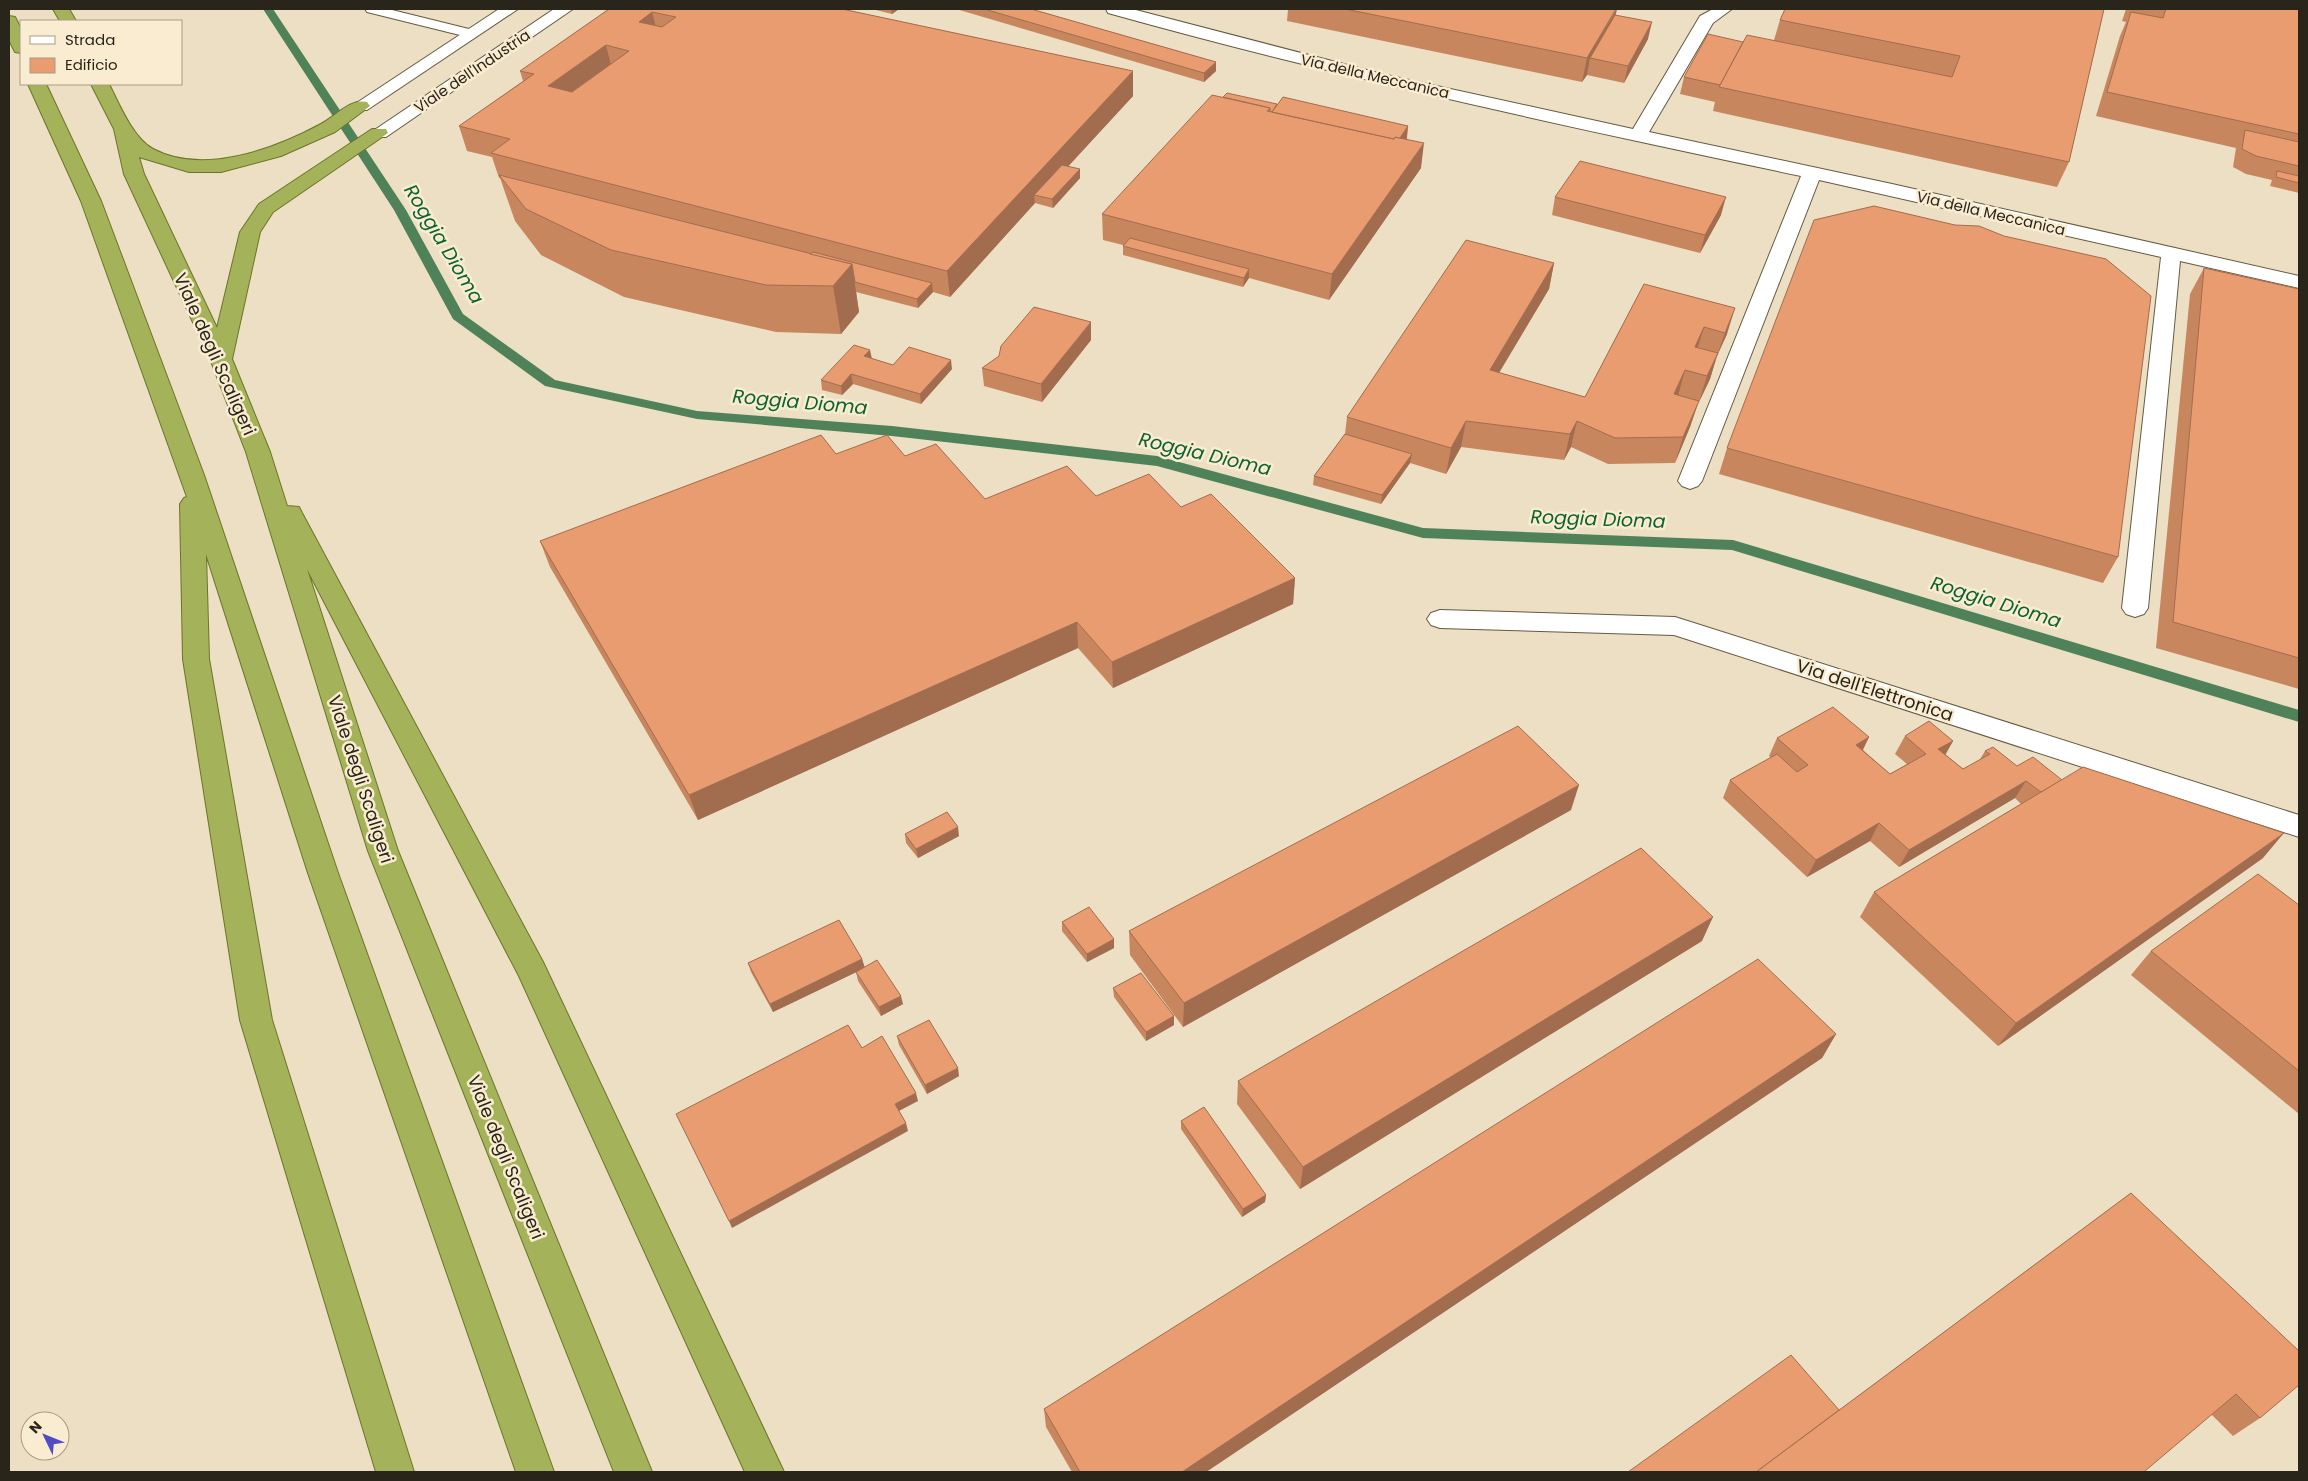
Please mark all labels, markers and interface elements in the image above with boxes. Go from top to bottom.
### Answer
legend [20,20,182,85]
street label: Viale dell'Industria [410,24,534,118]
text: Strada [65,29,115,50]
street label: Via della Meccanica [1299,49,1451,103]
text: Edificio [65,54,118,75]
water label: Roggia Dioma [398,179,490,309]
street label: Via della Meccanica [1915,186,2067,240]
street label: Viale degli Scaligeri [168,269,262,439]
water label: Roggia Dioma [731,383,869,421]
water label: Roggia Dioma [1136,426,1274,482]
water label: Roggia Dioma [1530,503,1666,535]
water label: Roggia Dioma [1927,569,2065,635]
street label: Via dell'Elettronica [1793,653,1957,727]
street label: Viale degli Scaligeri [322,692,400,866]
street label: Viale degli Scaligeri [462,1071,550,1243]
north arrow [20,1411,70,1461]
text: N [25,1416,46,1438]

